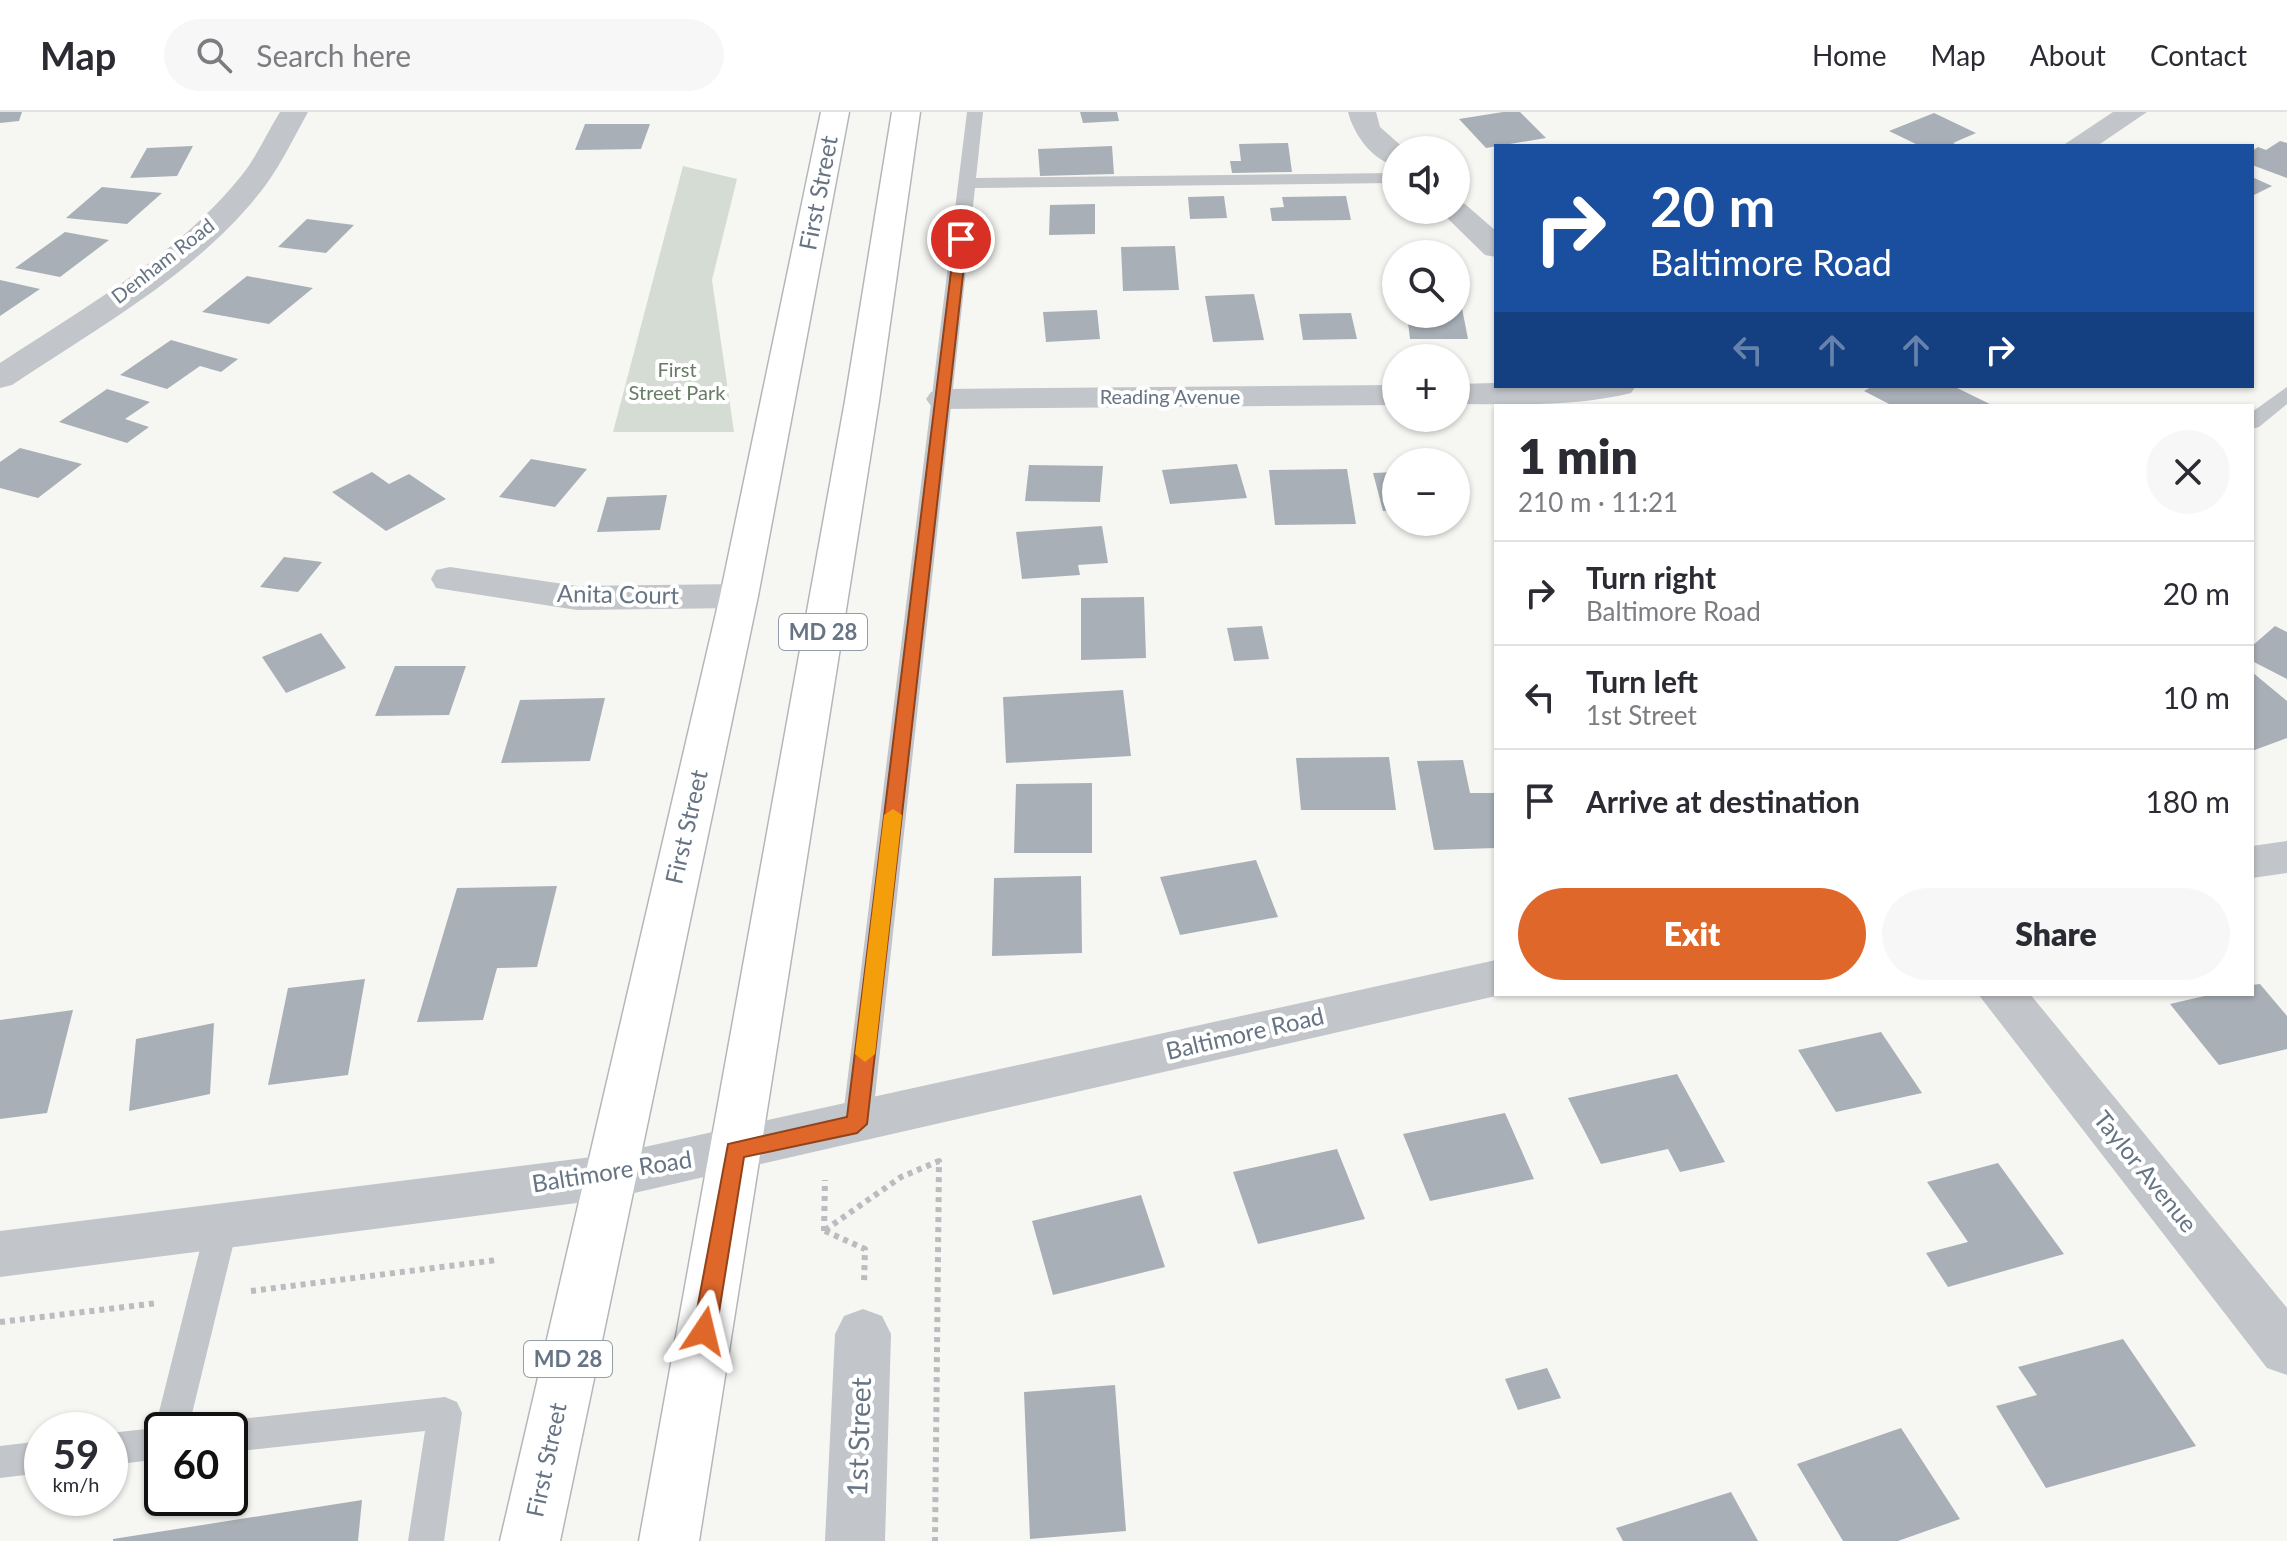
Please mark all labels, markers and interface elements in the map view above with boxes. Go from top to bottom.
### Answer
search box [164,19,724,91]
text: Map [40,32,116,78]
icon: search [192,33,236,77]
text: Search here [256,37,411,73]
text: Home [1812,38,1887,72]
text: Map [1931,38,1986,72]
text: About [2030,38,2106,72]
text: Contact [2150,38,2247,72]
street label: First Street [792,132,843,253]
map controls [1382,136,1470,536]
button: sound [1382,136,1470,224]
text: 20 m [1650,172,1775,239]
icon: right [1518,176,1622,280]
pin [927,205,995,273]
street label: Denham Road [106,213,219,308]
icon: arrive [939,217,983,261]
button: search [1382,240,1470,328]
text: Baltimore Road [1650,240,1892,284]
icon: left [1726,328,1770,372]
icon: ahead [1810,328,1854,372]
icon: ahead [1894,328,1938,372]
icon: right [1978,328,2022,372]
button: + [1382,344,1470,432]
park label: First Street Park [629,357,726,404]
street label: Reading Avenue [1100,384,1240,408]
text: 1 min [1518,427,1638,484]
button: close [2146,430,2230,514]
button: − [1382,448,1470,536]
text: 210 m · 11:21 [1518,486,1678,518]
text: Turn right [1586,559,1716,595]
icon: right [1518,571,1562,615]
text: 20 m [2163,575,2230,611]
street label: Anita Court [557,578,680,609]
text: Baltimore Road [1586,595,1761,627]
road number: MD 28 [779,614,867,650]
text: Turn left [1586,663,1698,699]
icon: left [1518,675,1562,719]
text: 10 m [2163,679,2230,715]
text: 1st Street [1586,699,1697,731]
street label: First Street [658,766,713,887]
icon: arrive [1518,779,1562,823]
text: Arrive at destination [1586,783,1860,819]
text: 180 m [2145,783,2230,819]
button: Exit [1518,888,1866,980]
button: Share [1882,888,2230,980]
street label: Baltimore Road [1163,1000,1327,1065]
street label: Taylor Avenue [2088,1105,2204,1238]
street label: Baltimore Road [530,1144,694,1197]
position arrow [662,1289,746,1373]
road number: MD 28 [524,1341,612,1377]
street label: 1st Street [839,1377,877,1497]
street label: First Street [519,1399,572,1520]
speed limit sign: 60 [144,1412,248,1516]
text: 59 [53,1430,99,1478]
text: km/h [53,1472,99,1496]

